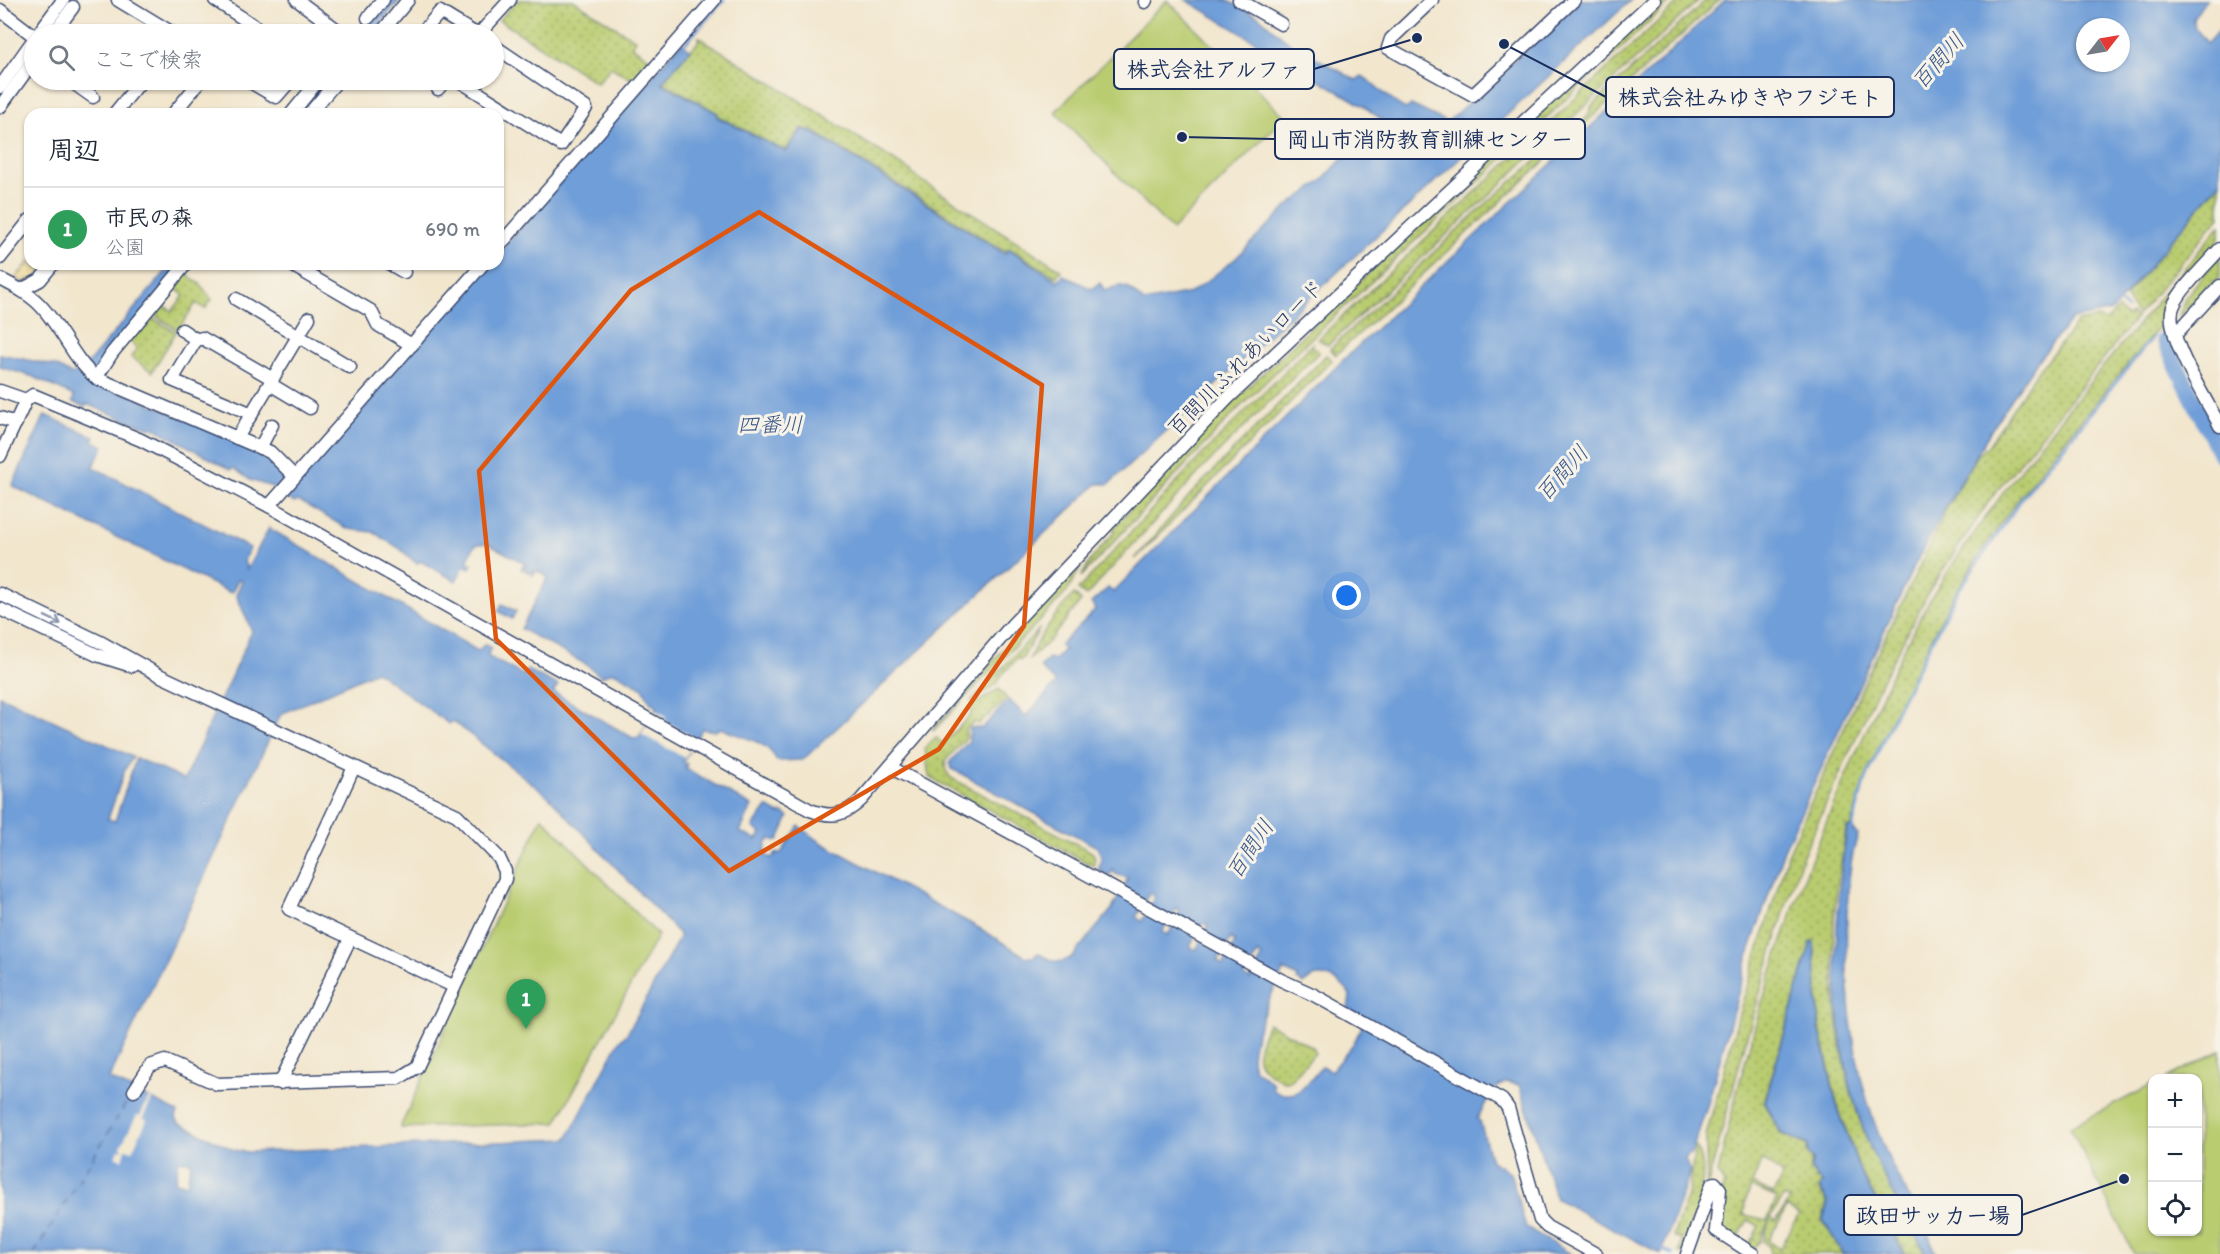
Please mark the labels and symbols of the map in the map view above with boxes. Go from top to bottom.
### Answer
north arrow [2076,18,2130,72]
water label: 百間川 [1906,27,1970,95]
callout: 株式会社アルファ [1114,49,1314,89]
text: 株式会社アルファ [1127,56,1301,83]
callout: 株式会社みゆきやフジモト [1606,77,1894,117]
text: 株式会社みゆきやフジモト [1618,84,1882,111]
callout: 岡山市消防教育訓練センター [1275,119,1585,159]
text: 岡山市消防教育訓練センター [1287,126,1573,153]
street label: 百間川ふれあいロード [1162,274,1328,440]
water label: 四番川 [737,411,803,438]
water label: 百間川 [1530,439,1594,507]
your location [1332,581,1361,610]
one-way arrow [43,614,61,626]
water label: 百間川 [1220,814,1280,884]
pin: 1 [506,980,546,1029]
callout: 政田サッカー場 [1844,1195,2022,1235]
text: 政田サッカー場 [1856,1202,2010,1229]

